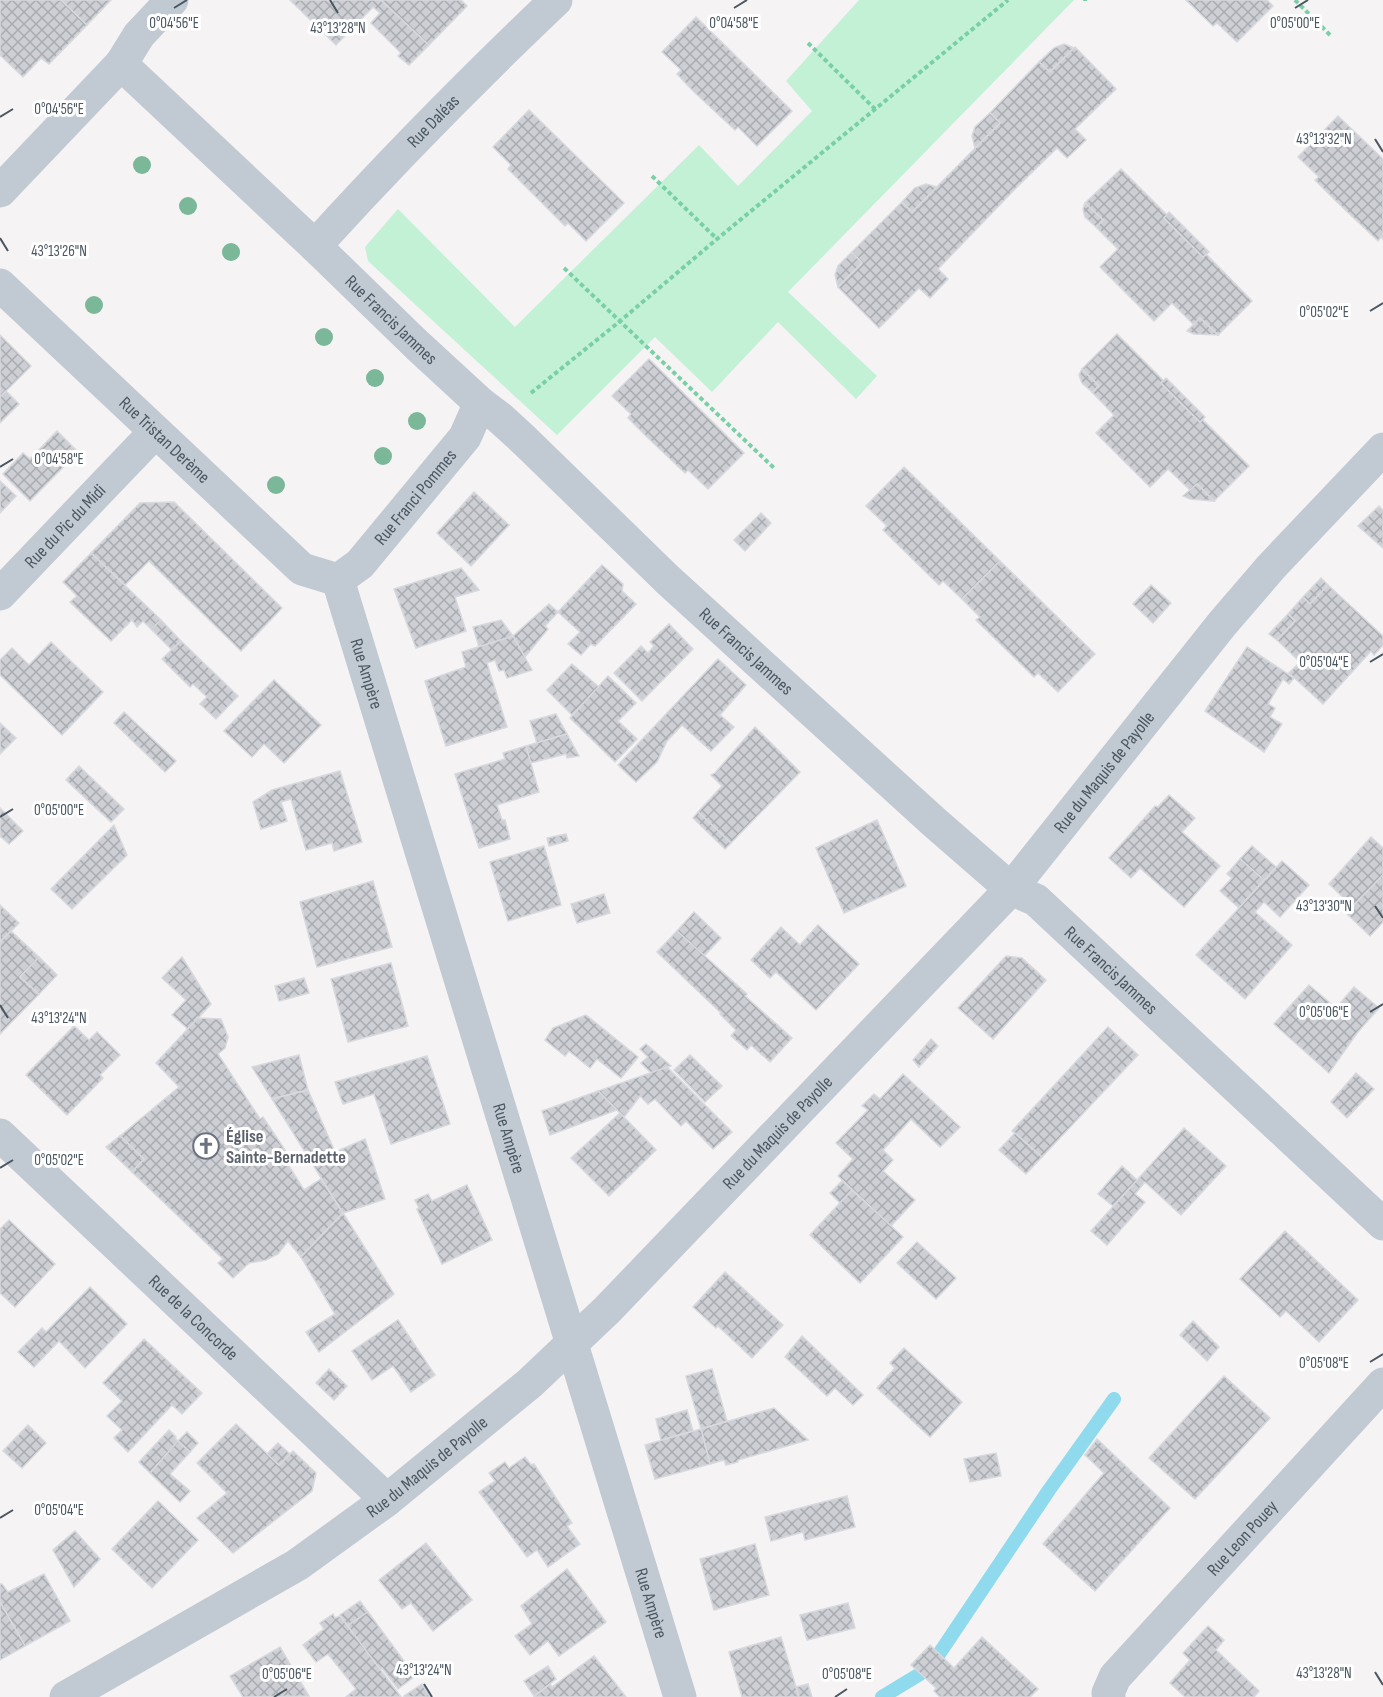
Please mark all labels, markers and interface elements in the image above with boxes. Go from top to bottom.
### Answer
text: 0°04'56"E [149,14,199,33]
text: 0°04'58"E [709,14,759,33]
text: 0°05'00"E [1270,14,1320,33]
text: 43°13'28"N [310,19,366,38]
street label: Rue Daléas [403,91,464,152]
text: 0°04'56"E [34,100,84,119]
text: 43°13'32"N [1296,130,1352,149]
text: 43°13'26"N [31,242,87,261]
street label: Rue Francis Jammes [340,271,441,369]
text: 0°05'02"E [1299,303,1349,322]
street label: Rue Tristan Derème [114,392,214,488]
street label: Rue Franci Pommes [370,445,461,549]
text: 0°04'58"E [34,450,84,469]
street label: Rue du Pic du Midi [20,480,110,573]
street label: Rue Francis Jammes [695,604,797,700]
street label: Rue Ampère [346,636,387,712]
text: 0°05'04"E [1299,653,1349,672]
street label: Rue du Maquis de Payolle [1050,707,1159,837]
text: 0°05'00"E [34,801,84,820]
text: 43°13'30"N [1296,897,1352,916]
street label: Rue Francis Jammes [1060,922,1162,1019]
text: 0°05'06"E [1299,1003,1349,1022]
text: 43°13'24"N [31,1009,87,1028]
street label: Rue du Maquis de Payolle [718,1072,837,1194]
street label: Rue Ampère [488,1101,529,1176]
place label: Église Sainte-Bernadette [226,1126,346,1168]
church icon: Église Sainte-Bernadette [191,1131,221,1161]
text: 0°05'02"E [34,1151,84,1170]
street label: Rue de la Concorde [144,1271,242,1365]
text: 0°05'08"E [1299,1354,1349,1373]
street label: Rue du Maquis de Payolle [363,1412,492,1522]
street label: Rue Leon Pouey [1203,1496,1282,1580]
text: 0°05'04"E [34,1501,84,1520]
street label: Rue Ampère [630,1566,671,1641]
text: 43°13'24"N [396,1661,452,1680]
text: 43°13'28"N [1296,1664,1352,1683]
text: 0°05'06"E [262,1665,312,1684]
text: 0°05'08"E [822,1665,872,1684]

